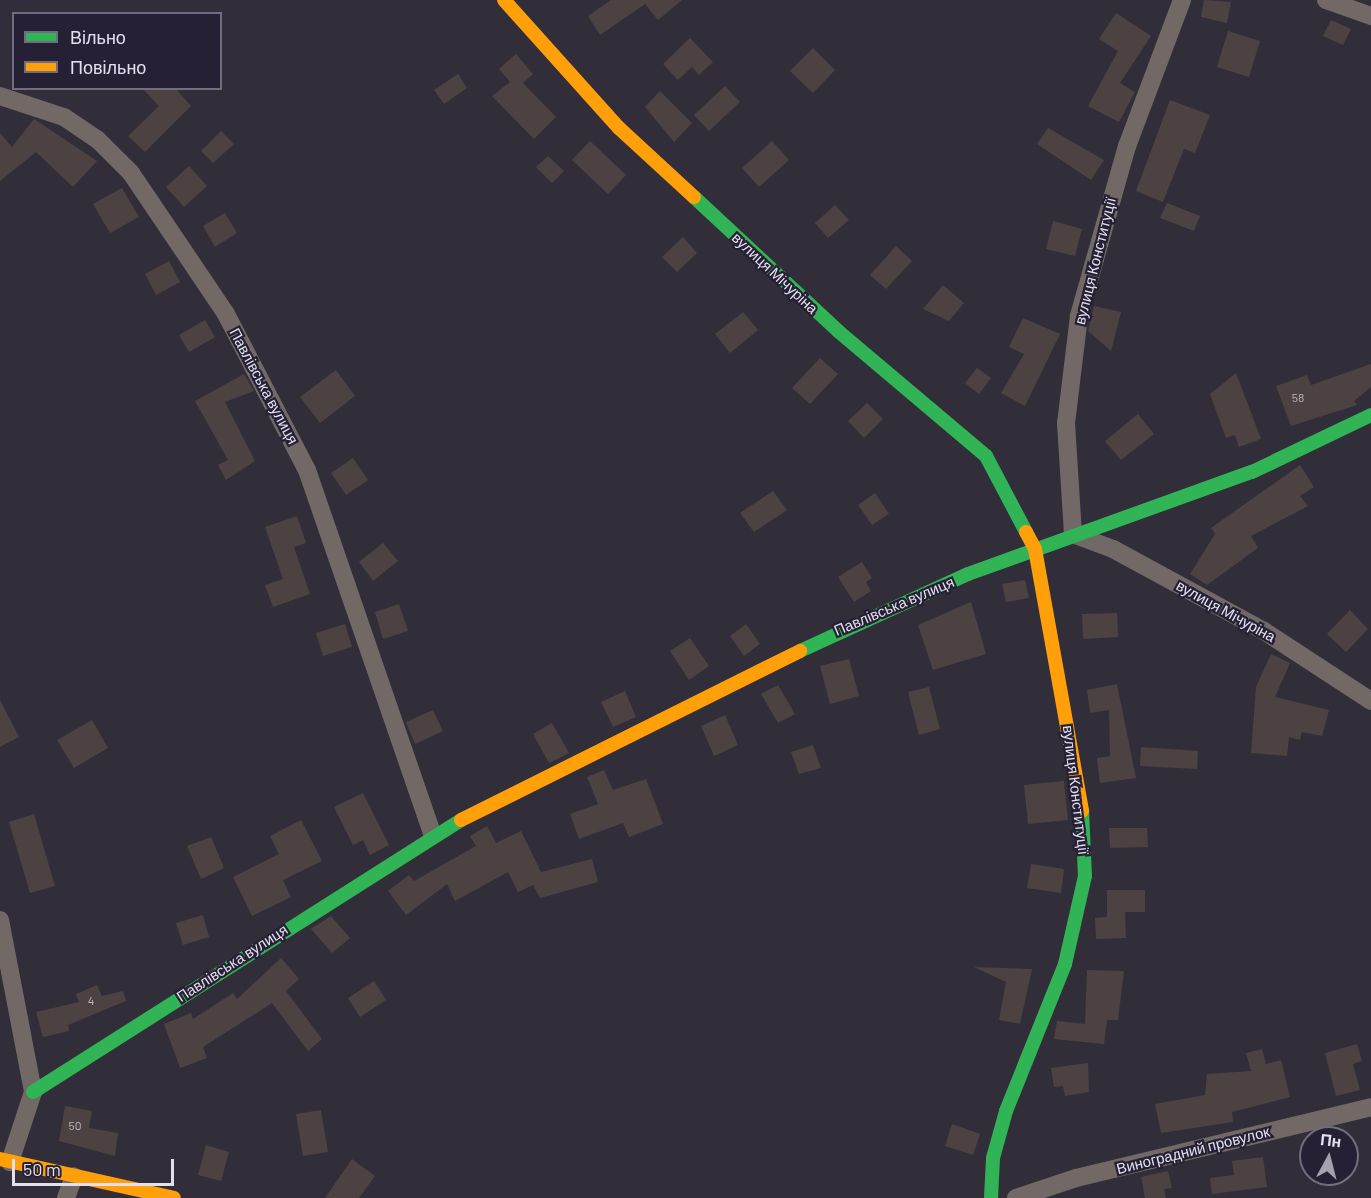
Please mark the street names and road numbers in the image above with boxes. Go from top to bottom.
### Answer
street label: вулиця Конституції [1070,196,1120,326]
street label: вулиця Мічуріна [728,229,822,317]
street label: Павлівська вулиця [226,325,302,447]
street label: Павлівська вулиця [831,573,957,639]
street label: вулиця Мічуріна [1173,576,1279,646]
street label: вулиця Конституції [1059,724,1093,856]
street label: Павлівська вулиця [173,920,291,1006]
street label: Виноградний провулок [1114,1122,1272,1178]

